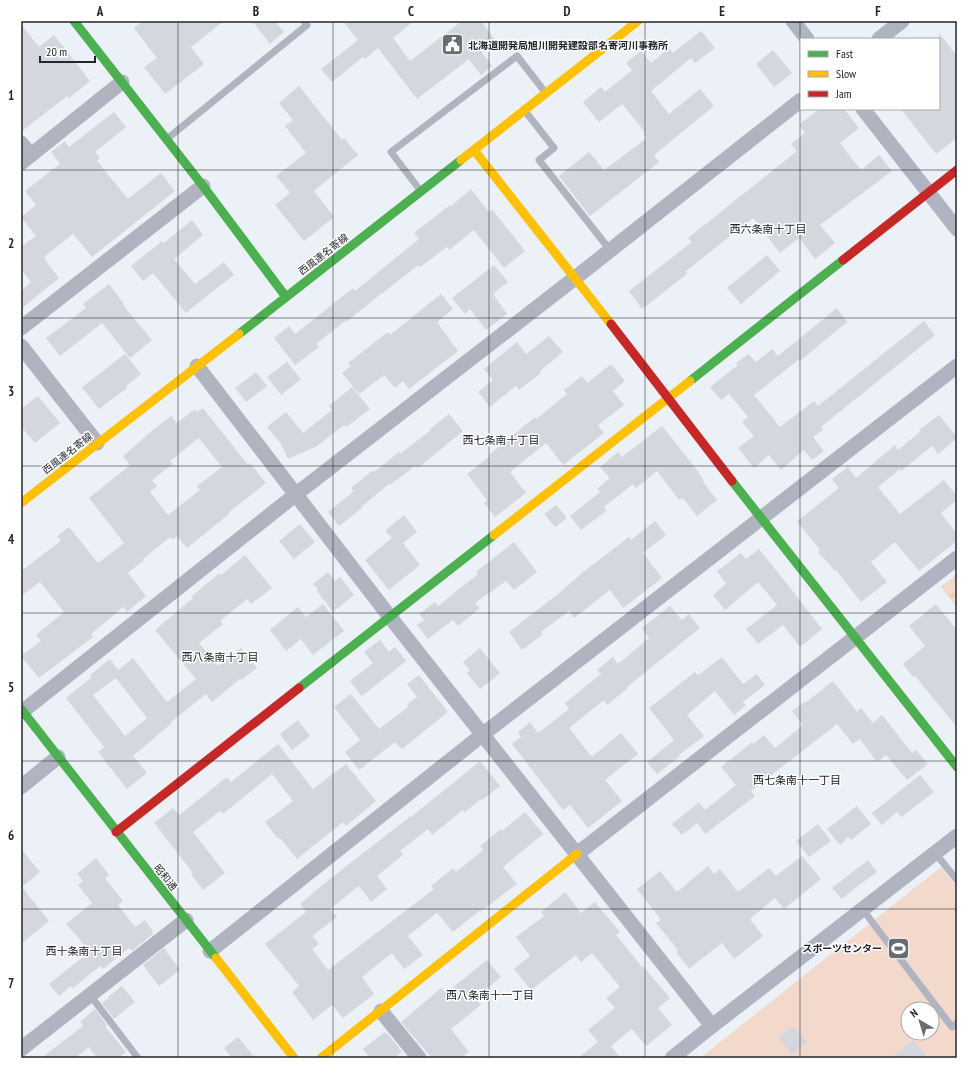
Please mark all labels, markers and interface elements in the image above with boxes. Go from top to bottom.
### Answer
text: A [96,3,104,20]
text: B [253,3,259,20]
text: C [408,3,414,20]
text: D [564,3,571,20]
text: E [719,3,725,20]
text: F [875,3,881,20]
public building icon: 北海道開発局旭川開発建設部名寄河川事務所 [439,32,465,58]
scale bar [40,38,95,64]
legend [800,38,940,110]
place label: 北海道開発局旭川開発建設部名寄河川事務所 [468,39,668,52]
text: 20 m [46,44,67,59]
text: Fast [836,46,854,61]
text: Slow [836,66,857,81]
text: Jam [835,86,852,101]
text: 1 [8,87,14,104]
district label: 西六条南十丁目 [730,222,807,236]
street label: 西風連名寄線 [296,231,351,278]
text: 2 [8,235,14,252]
text: 3 [8,383,14,400]
street label: 西風連名寄線 [40,430,95,477]
district label: 西七条南十丁目 [463,433,540,447]
text: 4 [8,531,15,548]
district label: 西八条南十丁目 [182,650,259,664]
text: 5 [8,679,14,696]
district label: 西七条南十一丁目 [753,773,841,787]
text: 6 [8,827,14,844]
street label: 昭和通 [151,861,180,893]
sports icon: スポーツセンター [885,935,911,961]
place label: スポーツセンター [802,942,882,955]
district label: 西十条南十丁目 [46,944,123,958]
text: 7 [8,975,14,992]
district label: 西八条南十一丁目 [446,988,534,1002]
north arrow [900,1001,940,1041]
text: N [907,1006,921,1020]

